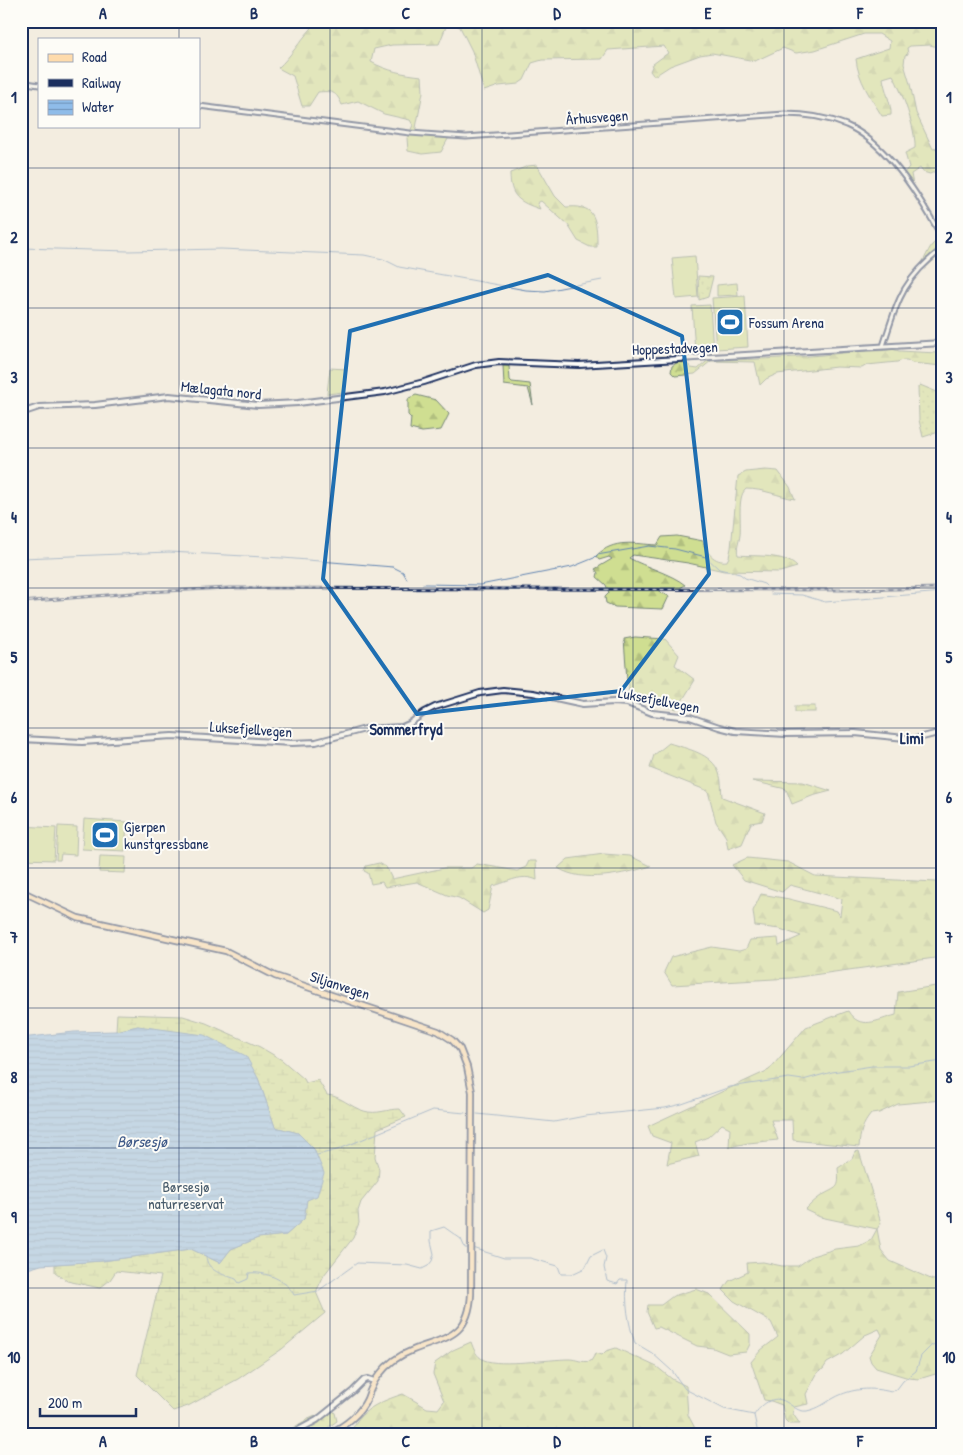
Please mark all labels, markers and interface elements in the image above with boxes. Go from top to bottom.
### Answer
text: A [99,2,107,24]
text: B [250,2,258,24]
text: C [402,2,411,24]
text: D [553,2,561,24]
text: E [704,2,712,24]
text: F [856,2,864,24]
legend [38,38,200,128]
text: Road [82,46,107,67]
text: Railway [82,72,121,93]
text: 1 [11,86,17,108]
text: 1 [946,86,952,108]
text: Water [82,96,114,117]
street label: Århusvegen [565,104,629,130]
text: 2 [10,226,18,248]
text: 2 [945,226,953,248]
sports icon: Fossum Arena [715,307,745,337]
place label: Fossum Arena [748,312,824,333]
street label: Hoppestadvegen [632,336,719,360]
text: 3 [10,366,18,388]
text: 3 [945,366,953,388]
street label: Mælagata nord [180,375,262,405]
text: 4 [11,506,17,528]
text: 4 [946,506,952,528]
text: 5 [11,646,18,668]
text: 5 [946,646,953,668]
street label: Luksefjellvegen [617,682,702,718]
street label: Luksefjellvegen [209,716,293,742]
district label: Sommerfryd [370,718,443,741]
district label: Limi [900,727,924,749]
text: 6 [11,786,18,808]
text: 6 [946,786,953,808]
place label: Gjerpen kunstgressbane [124,816,209,854]
sports icon: Gjerpen kunstgressbane [90,820,120,850]
text: 7 [9,926,18,948]
text: 7 [944,926,953,948]
street label: Siljanvegen [307,965,373,1005]
text: 8 [11,1066,18,1088]
text: 8 [946,1066,953,1088]
water label: Børsesjø [117,1130,168,1152]
park label: Børsesjø naturreservat [148,1176,225,1214]
text: 9 [11,1206,17,1228]
text: 9 [946,1206,952,1228]
text: 10 [8,1346,20,1368]
text: 10 [943,1346,955,1368]
scale bar [40,1385,136,1417]
text: 200 m [48,1392,82,1413]
text: A [99,1430,107,1452]
text: B [250,1430,258,1452]
text: C [402,1430,411,1452]
text: D [553,1430,561,1452]
text: E [704,1430,712,1452]
text: F [856,1430,864,1452]

